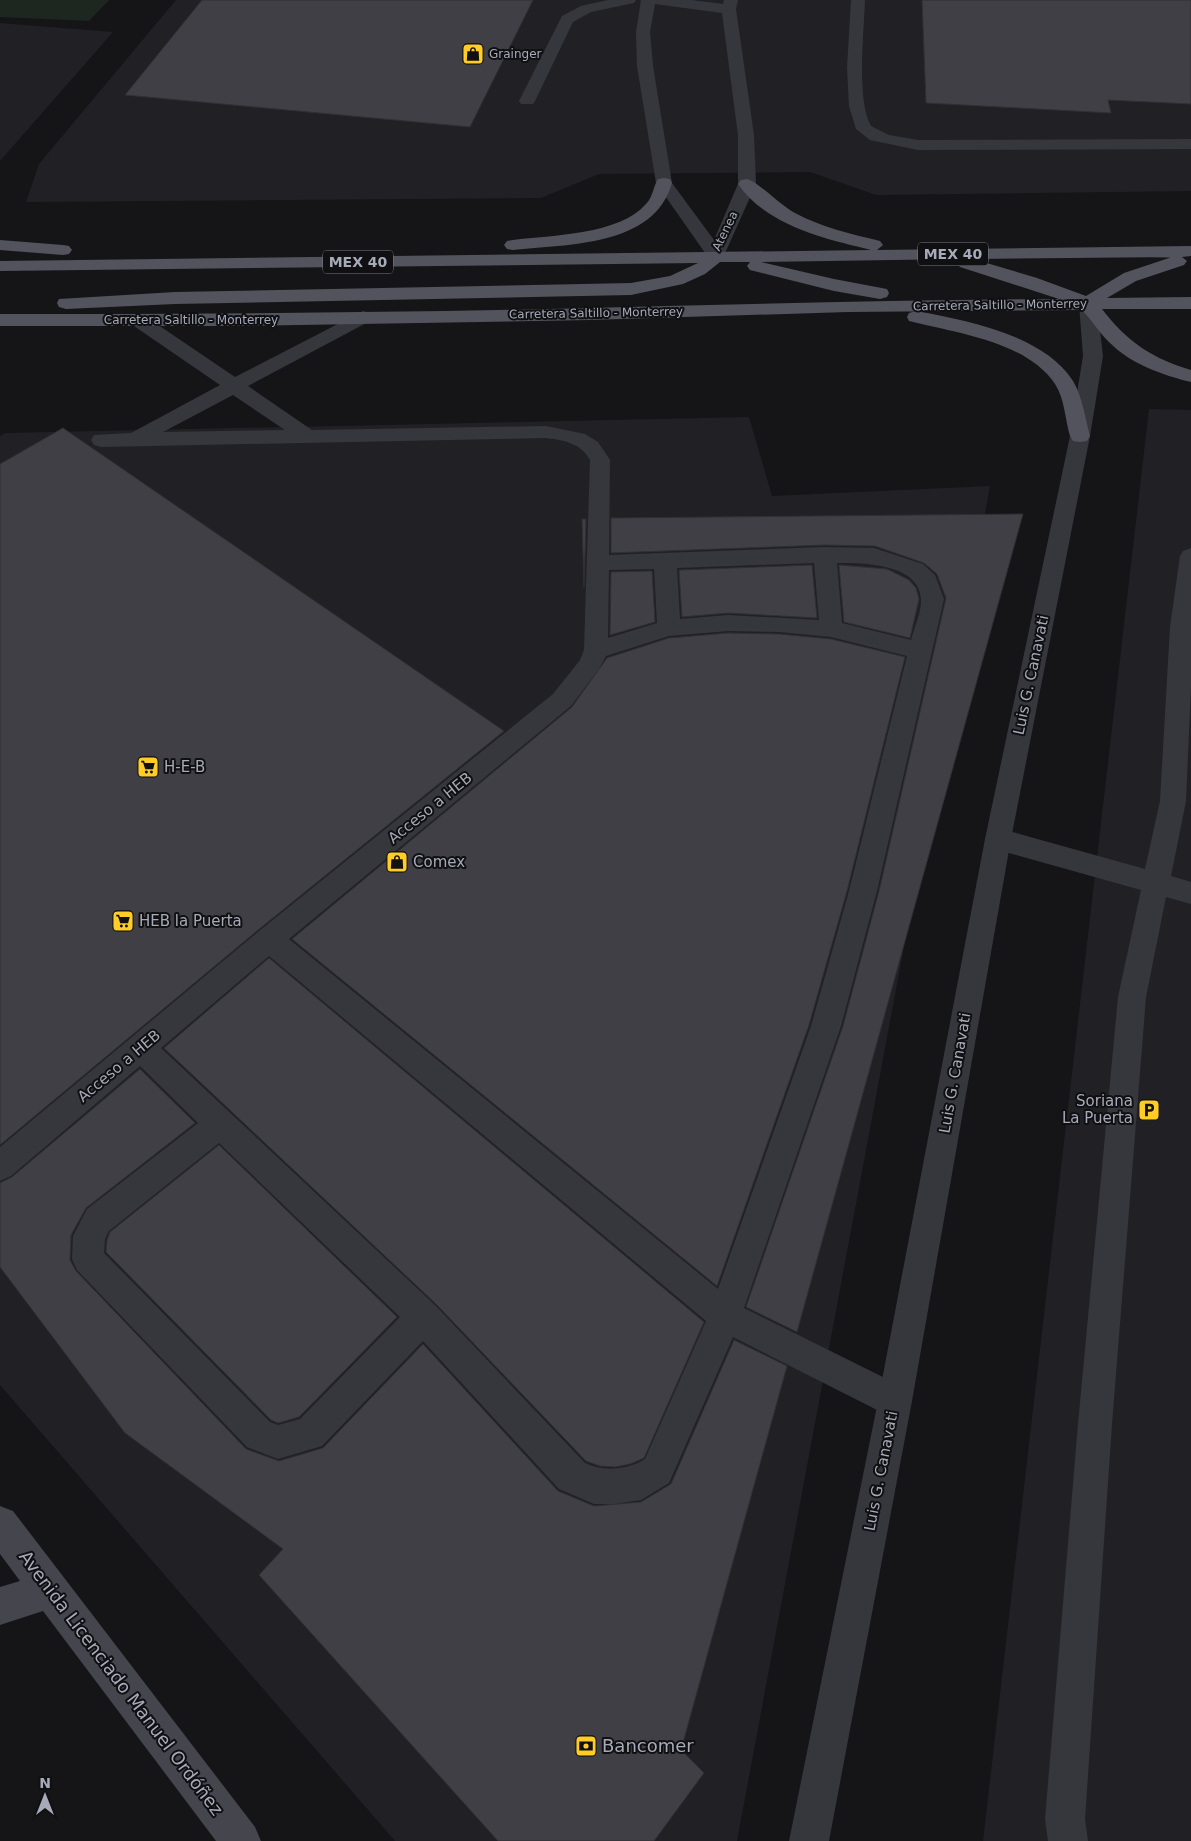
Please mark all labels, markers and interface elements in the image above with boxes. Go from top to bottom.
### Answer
shop icon: Grainger [461,42,485,66]
place label: Grainger [489,47,542,61]
street label: Atenea [709,209,741,253]
road number: MEX 40 [918,242,988,266]
road number: MEX 40 [323,250,393,274]
street label: Carretera Saltillo - Monterrey [913,296,1087,314]
street label: Carretera Saltillo - Monterrey [509,304,683,322]
street label: Carretera Saltillo - Monterrey [104,313,278,327]
street label: Luis G. Canavati [1010,613,1052,737]
supermarket icon: H-E-B [136,755,160,779]
place label: H-E-B [164,758,205,776]
street label: Acceso a HEB [385,769,475,847]
shop icon: Comex [385,850,409,874]
place label: Comex [413,853,465,871]
supermarket icon: HEB la Puerta [111,909,135,933]
place label: HEB la Puerta [139,912,242,930]
street label: Luis G. Canavati [936,1011,974,1135]
street label: Acceso a HEB [74,1026,164,1106]
place label: Soriana La Puerta [1062,1092,1133,1127]
parking icon: Soriana La Puerta [1137,1098,1161,1122]
street label: Luis G. Canavati [861,1409,901,1533]
street label: Avenida Licenciado Manuel Ordóñez [15,1546,228,1819]
bank icon: Bancomer [574,1734,598,1758]
place label: Bancomer [602,1735,694,1756]
north arrow [20,1771,70,1821]
text: N [39,1775,51,1791]

